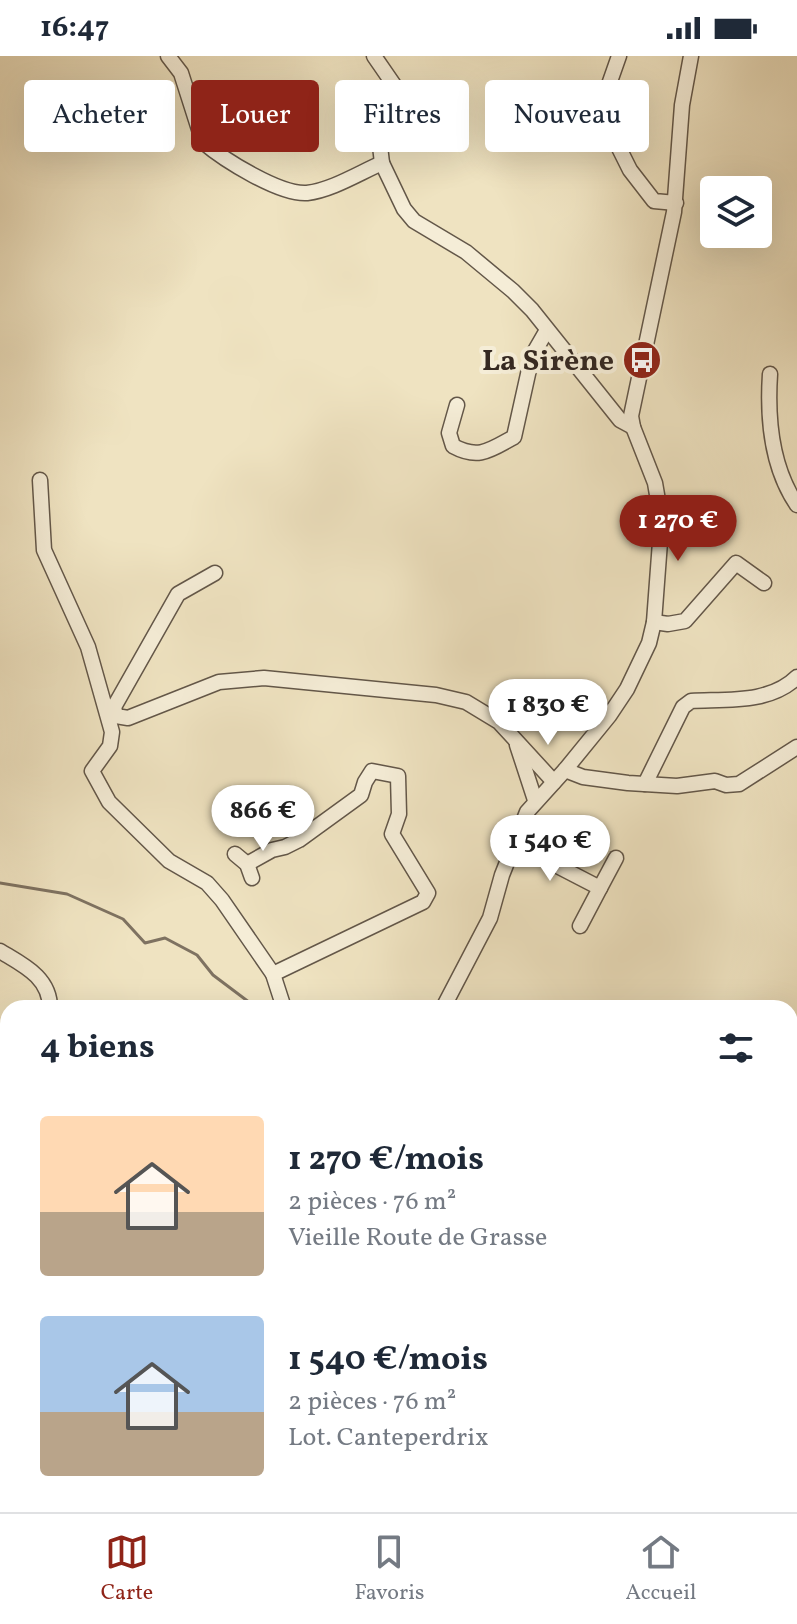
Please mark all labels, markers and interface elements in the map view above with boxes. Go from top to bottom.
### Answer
text: 16:47 [40,7,109,49]
chip: Acheter [24,80,175,152]
chip: Louer [191,80,319,152]
chip: Filtres [335,80,469,152]
chip: Nouveau [485,80,649,152]
map controls [700,176,772,248]
button: layers [700,176,772,248]
bus stop icon: La Sirène [621,339,663,381]
place label: La Sirène [482,341,614,383]
pin: 1 270 € [604,495,752,563]
text: 1 270 € [638,503,718,539]
pin: 1 830 € [474,679,622,747]
text: 1 830 € [506,687,590,723]
pin: 866 € [207,785,319,853]
text: 866 € [229,793,297,829]
pin: 1 540 € [476,815,624,883]
text: 1 540 € [508,823,592,859]
text: 4 biens [40,1025,155,1072]
icon: filters [714,1026,758,1070]
text: 1 270 €/mois [288,1137,484,1184]
icon: home [104,1148,200,1244]
text: 2 pièces · 76 m² [288,1184,456,1220]
text: Vieille Route de Grasse [288,1220,547,1256]
text: 1 540 €/mois [288,1337,488,1384]
icon: home [104,1348,200,1444]
text: 2 pièces · 76 m² [288,1384,456,1420]
text: Lot. Canteperdrix [288,1420,489,1456]
tab: Carte [101,1530,153,1609]
tab: Favoris [354,1530,424,1609]
tab: Accueil [626,1530,696,1609]

